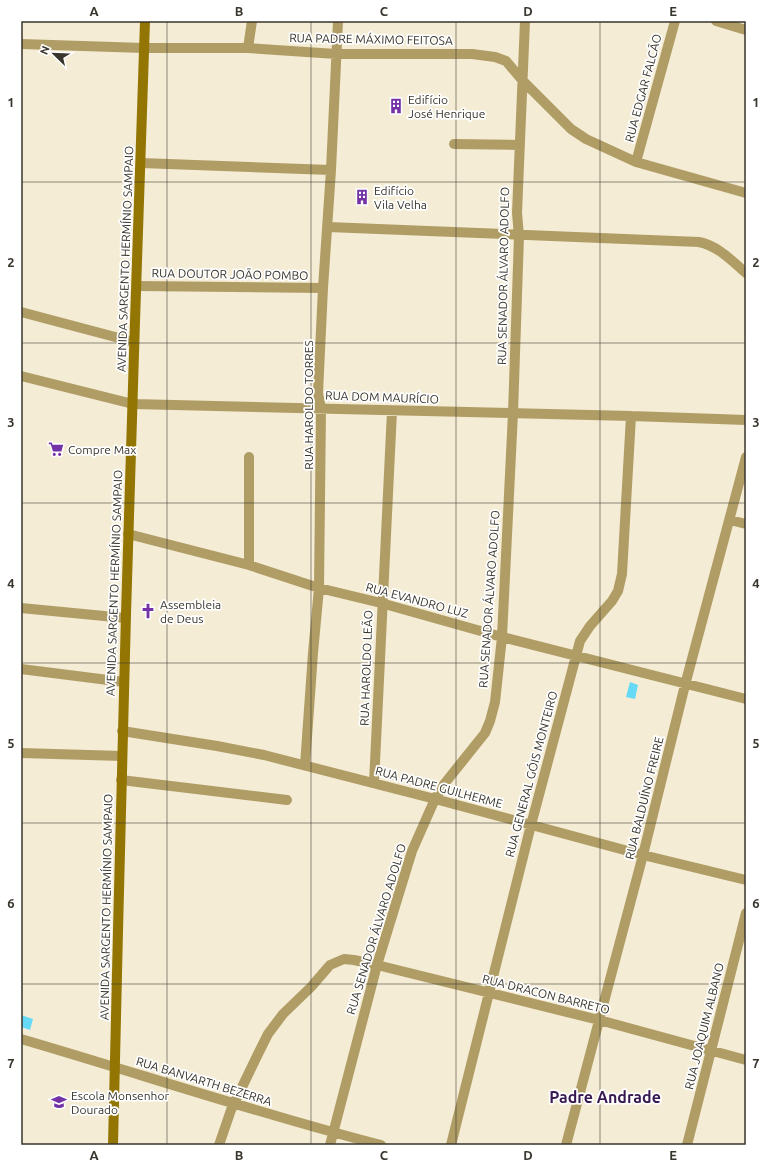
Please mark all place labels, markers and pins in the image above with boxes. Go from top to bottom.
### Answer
place label: Edifício José Henrique [408,93,485,120]
building icon: Edifício José Henrique [387,97,405,115]
place label: Edifício Vila Velha [374,184,427,211]
building icon: Edifício Vila Velha [353,188,371,206]
supermarket icon: Compre Max [47,440,65,458]
place label: Compre Max [68,443,136,456]
place label: Assembleia de Deus [160,598,221,625]
church icon: Assembleia de Deus [139,602,157,620]
place label: Escola Monsenhor Dourado [71,1089,169,1116]
school or university icon: Escola Monsenhor Dourado [50,1093,68,1111]

